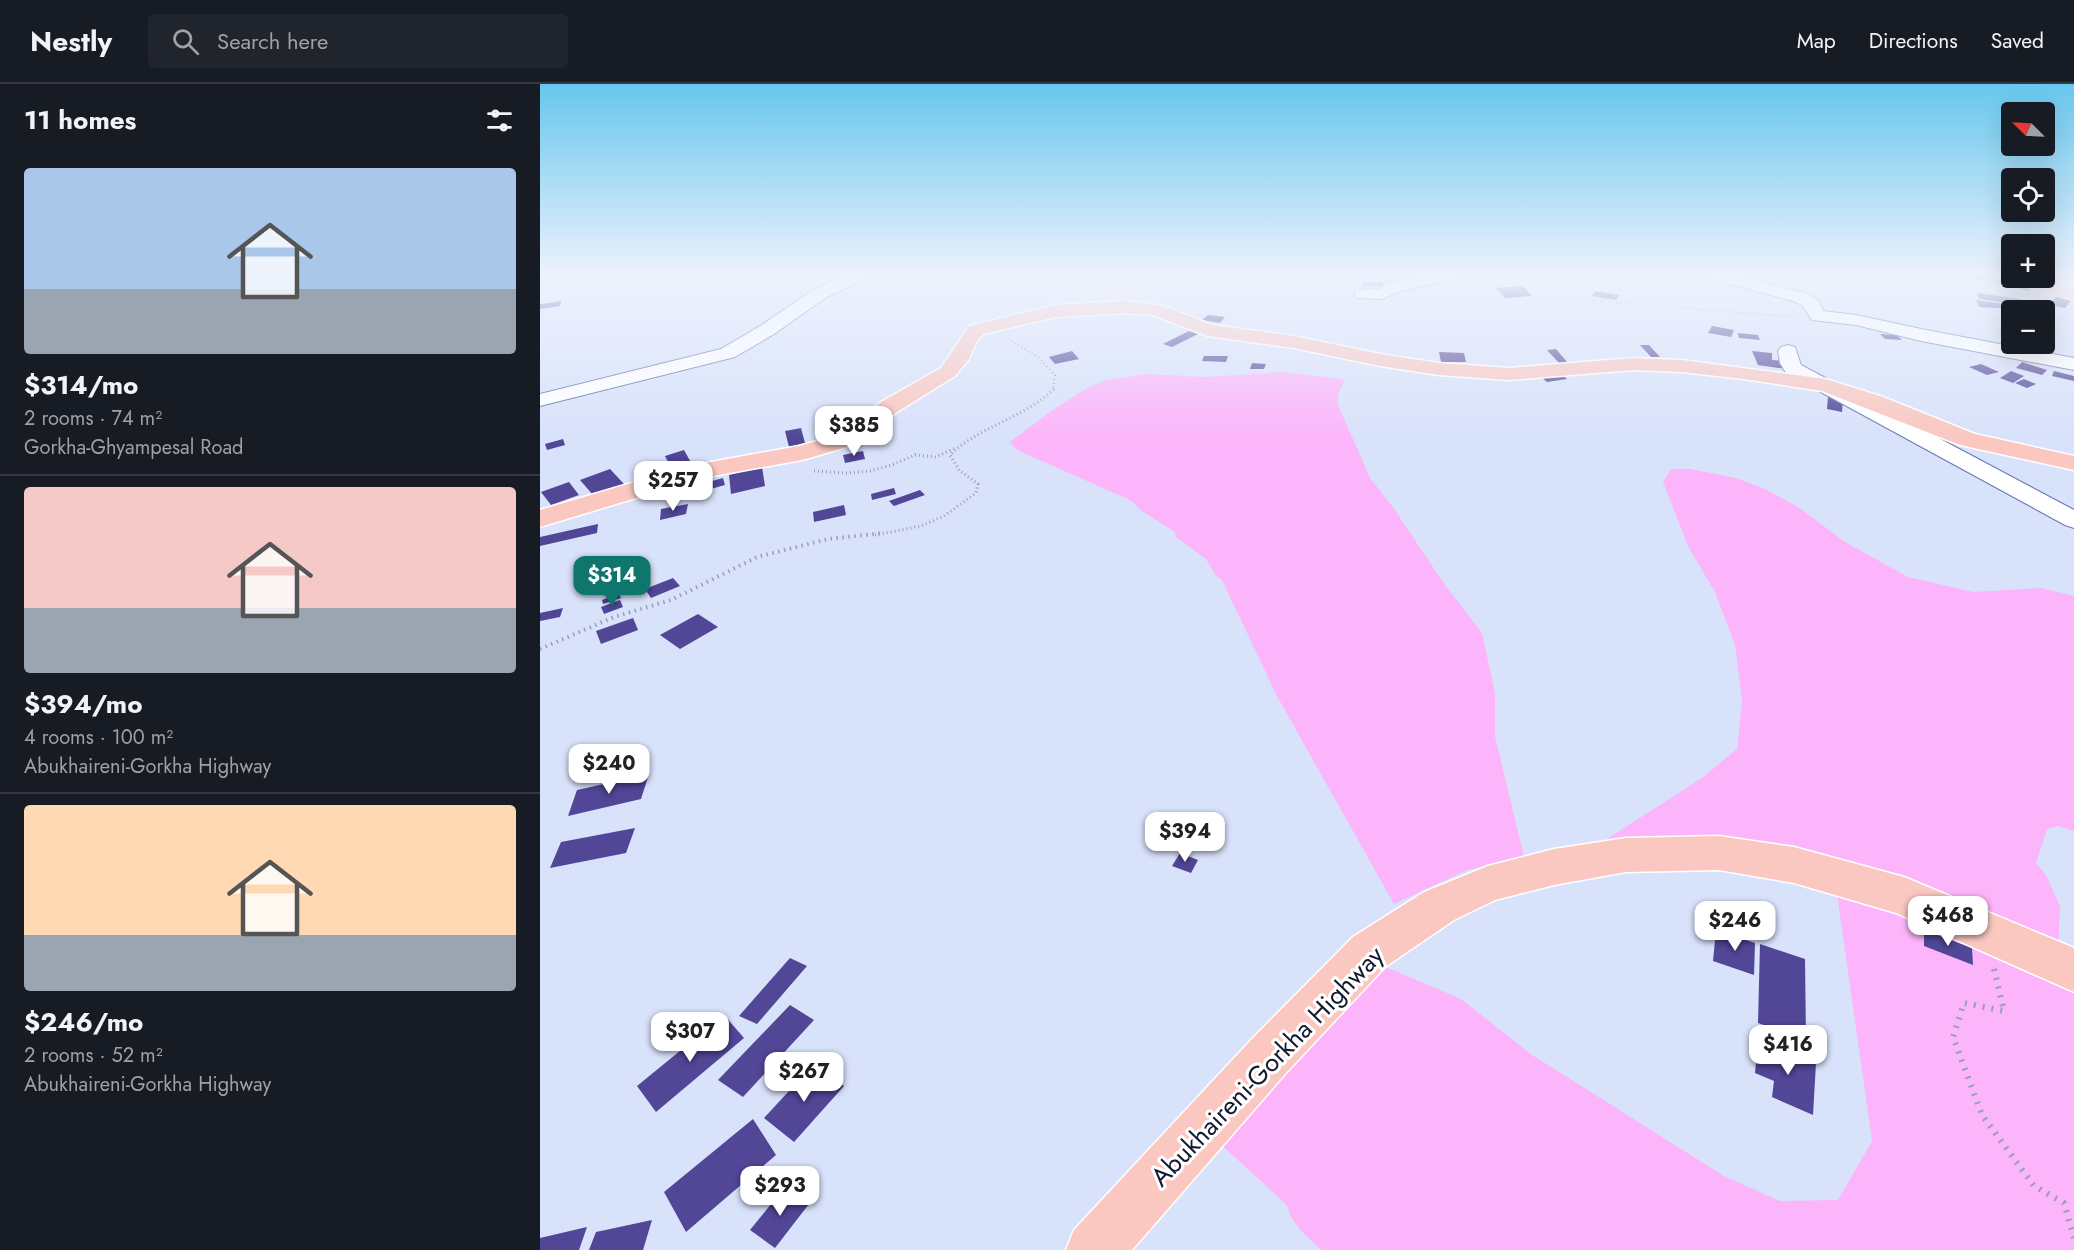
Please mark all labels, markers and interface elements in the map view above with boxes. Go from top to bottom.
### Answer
search box [148,14,568,68]
text: Nestly [30,21,112,62]
icon: search [169,25,202,58]
text: Search here [217,25,328,57]
text: Map [1797,26,1836,56]
text: Directions [1869,26,1958,56]
text: Saved [1991,26,2044,56]
text: 11 homes [24,101,136,139]
north arrow [2001,102,2055,156]
map controls [2001,102,2055,354]
icon: filters [483,104,516,137]
button: locate [2001,168,2055,222]
icon: home [216,207,324,315]
button: + [2001,234,2055,288]
button: − [2001,300,2055,354]
text: $314/mo [24,366,138,404]
text: 2 rooms · 74 m² [24,404,162,433]
pin: $385 [818,406,890,457]
text: $385 [829,411,879,440]
text: Gorkha-Ghyampesal Road [24,433,243,462]
pin: $257 [637,461,709,512]
text: $257 [648,466,698,495]
icon: home [216,526,324,634]
pin: $314 [576,556,648,607]
text: $314 [588,561,637,590]
text: $394/mo [24,685,143,723]
text: 4 rooms · 100 m² [24,723,173,752]
pin: $240 [573,744,645,795]
text: $240 [583,749,635,778]
text: Abukhaireni-Gorkha Highway [24,752,271,781]
pin: $394 [1149,812,1221,863]
text: $394 [1159,817,1211,846]
icon: home [216,844,324,952]
pin: $468 [1912,896,1984,947]
pin: $246 [1699,901,1771,952]
text: $468 [1922,901,1974,930]
text: $246 [1709,906,1761,935]
street label: Abukhaireni-Gorkha Highway [1142,937,1393,1195]
text: $246/mo [24,1003,143,1041]
pin: $307 [654,1012,726,1063]
text: $307 [665,1017,715,1046]
pin: $416 [1752,1025,1824,1076]
text: $416 [1763,1030,1813,1059]
text: 2 rooms · 52 m² [24,1041,163,1070]
pin: $267 [768,1052,840,1103]
text: $267 [779,1057,830,1086]
text: Abukhaireni-Gorkha Highway [24,1070,271,1099]
pin: $293 [744,1166,816,1217]
text: $293 [754,1171,806,1200]

